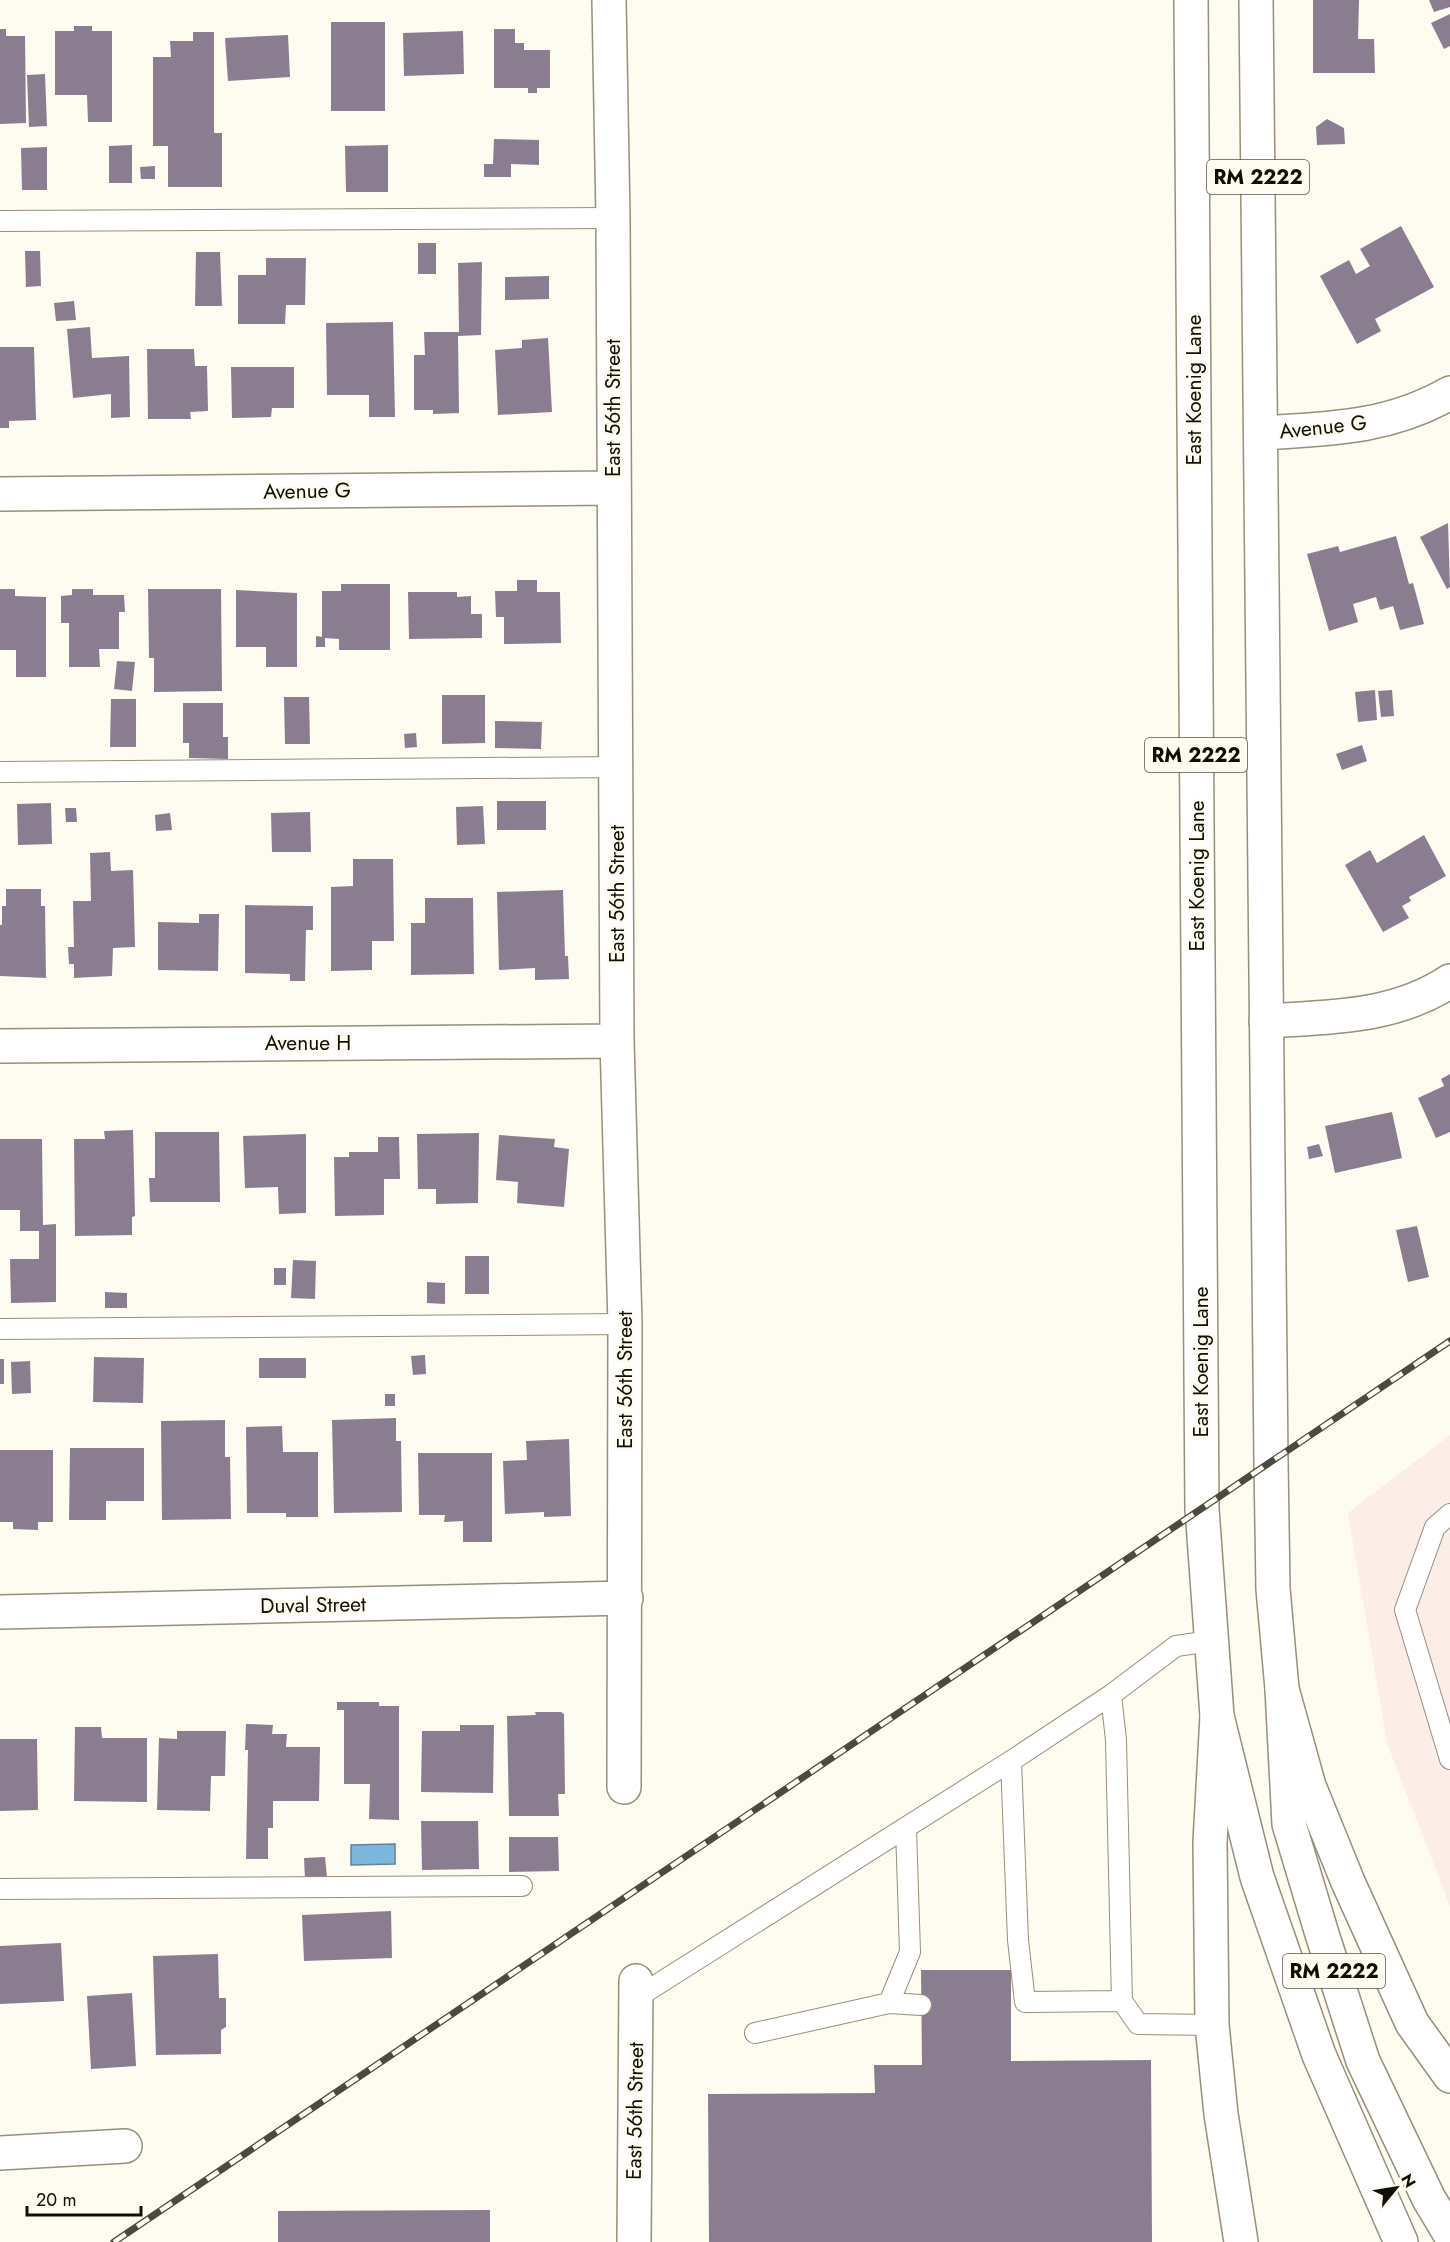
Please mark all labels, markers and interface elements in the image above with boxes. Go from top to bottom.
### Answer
road number: RM 2222 [1207,160,1309,194]
street label: East Koenig Lane [1179,314,1209,466]
street label: East 56th Street [598,339,628,477]
street label: Avenue G [1278,407,1368,447]
street label: Avenue G [263,475,351,507]
road number: RM 2222 [1145,738,1247,772]
street label: East Koenig Lane [1182,800,1212,952]
street label: East 56th Street [602,825,632,963]
street label: Avenue H [265,1028,351,1058]
street label: East Koenig Lane [1186,1286,1216,1438]
street label: East 56th Street [610,1311,640,1449]
street label: Duval Street [260,1589,366,1621]
road number: RM 2222 [1283,1954,1385,1988]
street label: East 56th Street [619,2042,651,2180]
north arrow [1366,2158,1426,2218]
text: N [1395,2169,1422,2192]
scale bar [27,2179,141,2217]
text: 20 m [36,2187,76,2213]

